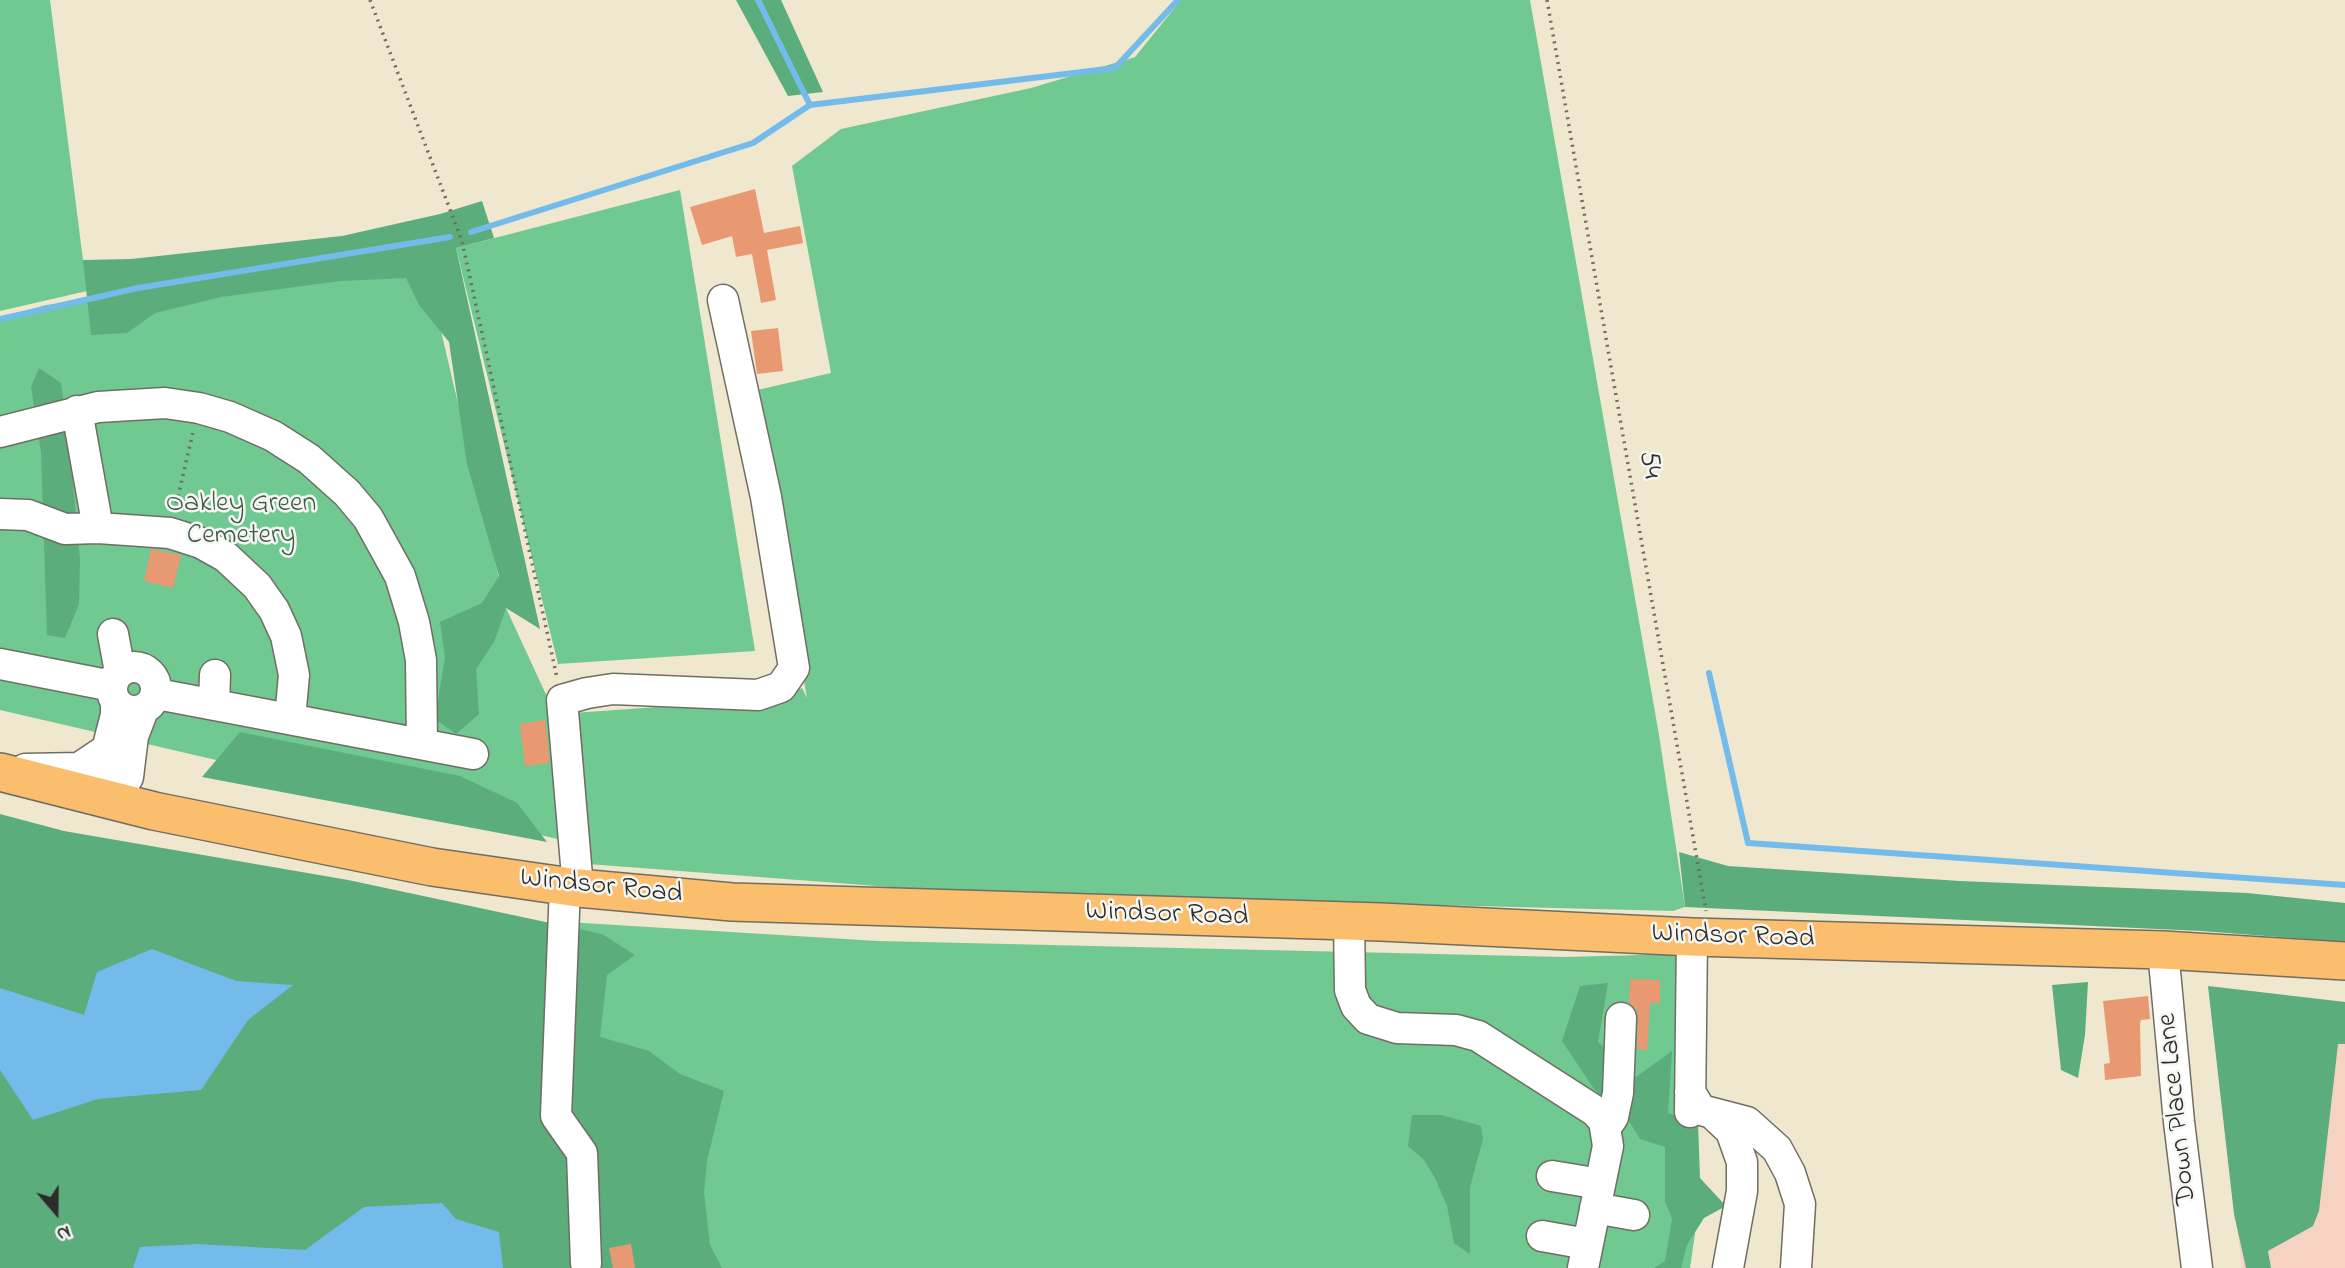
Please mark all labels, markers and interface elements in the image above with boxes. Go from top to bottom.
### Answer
street label: 54 [1629,449,1667,481]
park label: Oakley Green Cemetery [166,488,316,554]
street label: Windsor Road [518,863,684,913]
street label: Windsor Road [1085,896,1249,936]
street label: Windsor Road [1651,918,1815,958]
street label: Down Place Lane [2152,1012,2206,1206]
north arrow [21,1177,91,1247]
text: N [53,1217,74,1247]

